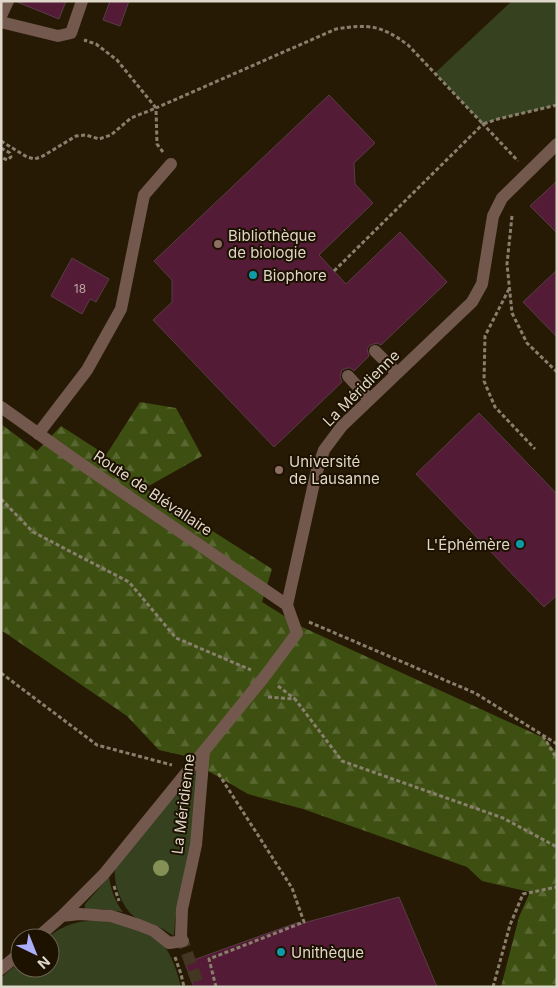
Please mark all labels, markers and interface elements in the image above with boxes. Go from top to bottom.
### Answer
place label: Bibliothèque de biologie [228,226,316,262]
marker: Bibliothèque de biologie [212,238,224,250]
place label: Biophore [263,266,327,285]
marker: Biophore [247,269,259,281]
house number: 18 [74,281,86,296]
street label: La Méridienne [319,346,403,430]
street label: Route de Blévallaire [90,446,216,540]
place label: Université de Lausanne [289,452,380,488]
marker: Université de Lausanne [273,464,285,476]
place label: L'Éphémère [427,535,510,554]
marker: L'Éphémère [514,538,526,550]
street label: La Méridienne [167,753,199,855]
north arrow [10,928,60,978]
place label: Unithèque [291,943,364,962]
marker: Unithèque [275,946,287,958]
text: N [35,953,54,973]

